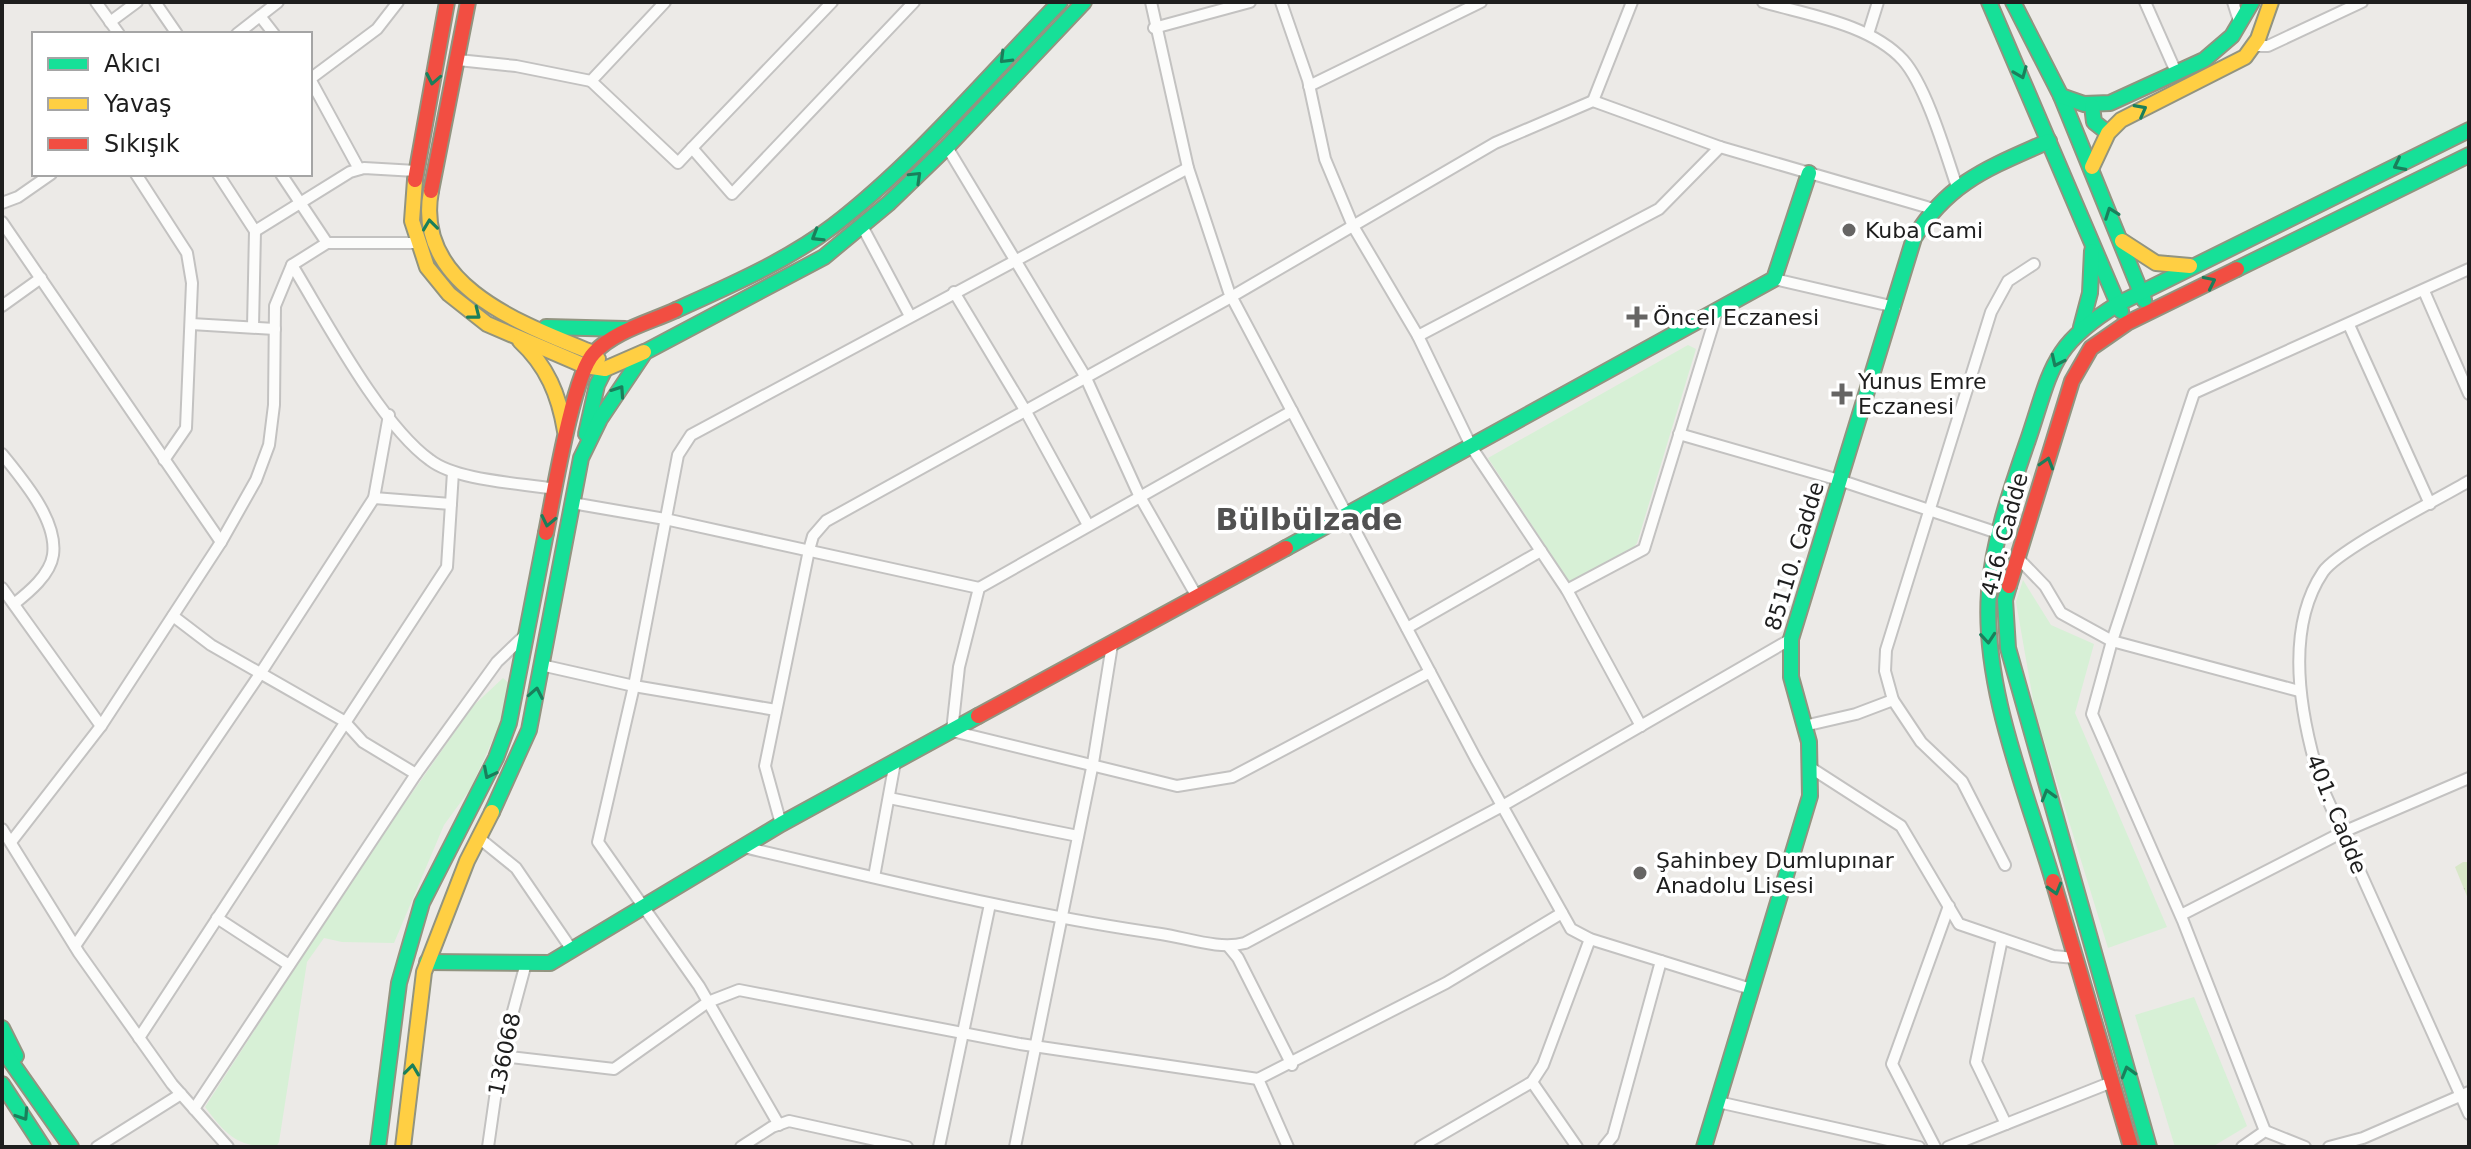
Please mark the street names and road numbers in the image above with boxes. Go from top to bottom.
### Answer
street label: 416. Cadde [1976,470,2033,598]
street label: 85110. Cadde [1760,479,1829,634]
street label: 401. Cadde [2301,751,2372,877]
street label: 136068 [484,1010,525,1098]

